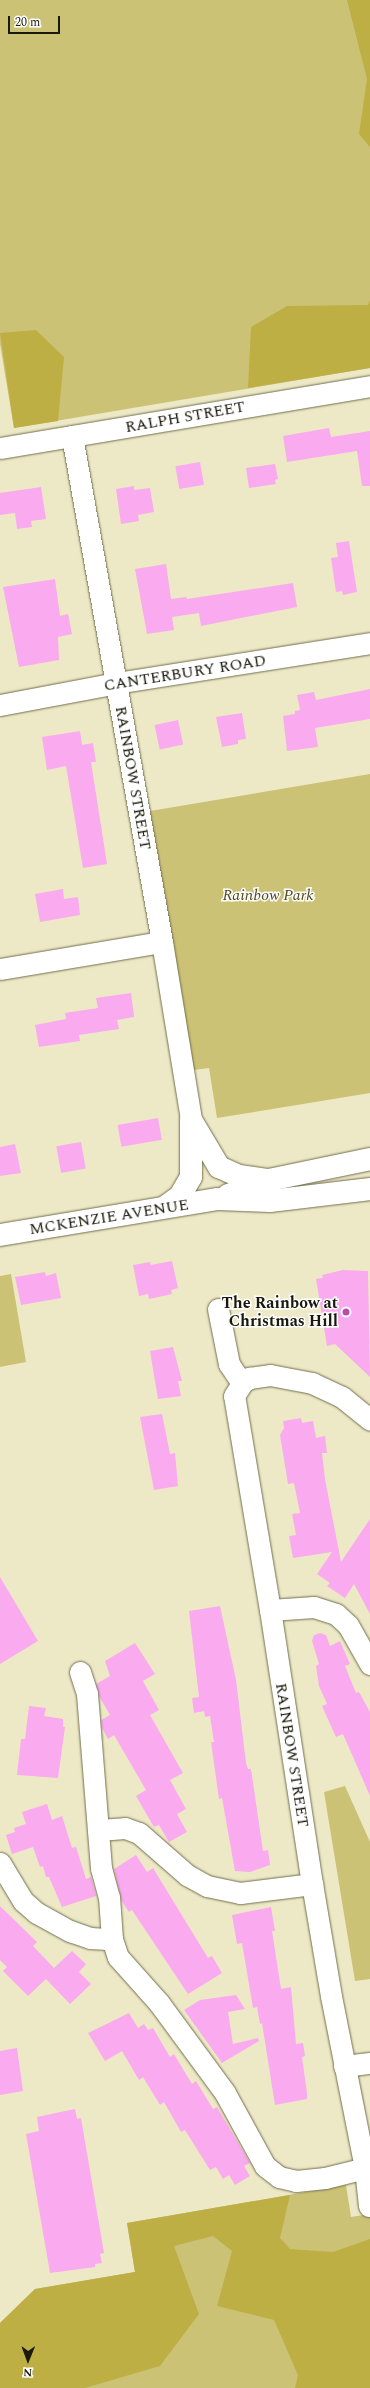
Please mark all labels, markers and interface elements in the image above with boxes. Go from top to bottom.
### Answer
scale bar [10,8,62,34]
text: 20 m [15,13,40,32]
street label: RALPH STREET [124,397,246,437]
street label: CANTERBURY ROAD [102,651,268,695]
street label: RAINBOW STREET [111,705,155,851]
park label: Rainbow Park [222,885,314,905]
street label: MCKENZIE AVENUE [28,1195,190,1239]
place label: The Rainbow at Christmas Hill [222,1293,338,1331]
marker: The Rainbow at Christmas Hill [341,1307,351,1317]
street label: RAINBOW STREET [271,1682,313,1828]
north arrow [8,2340,48,2380]
text: N [23,2364,32,2381]

